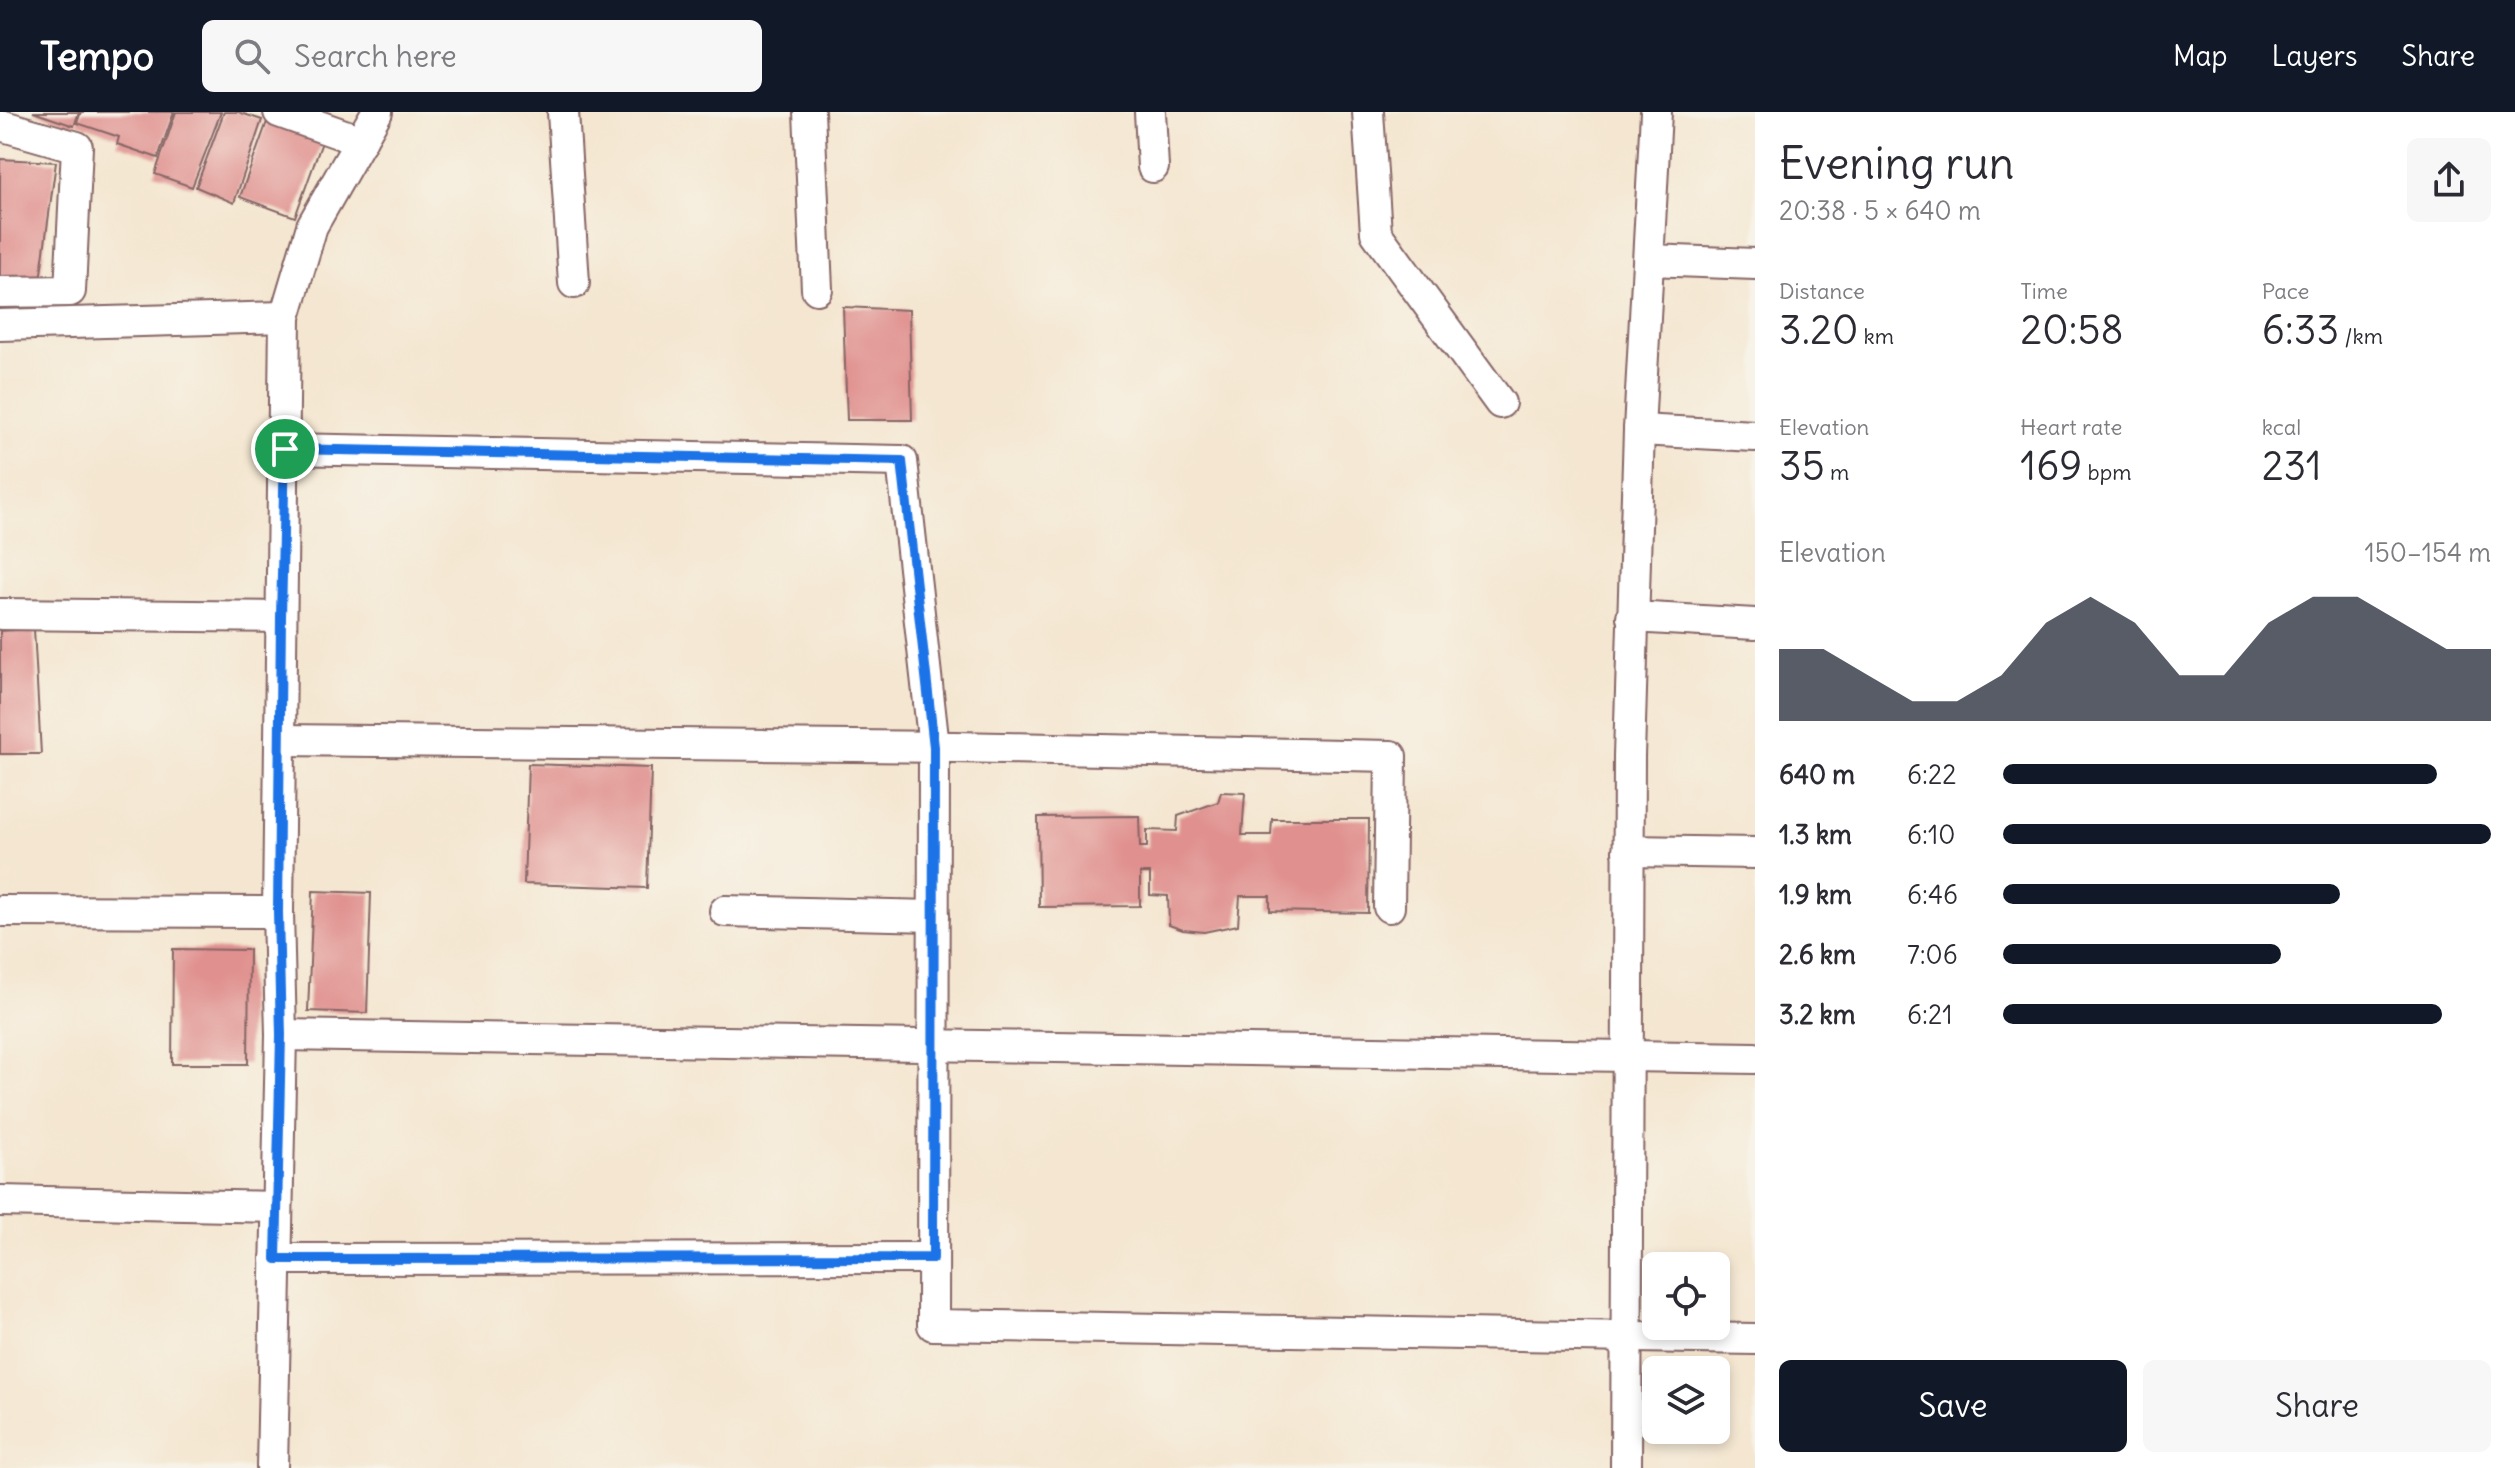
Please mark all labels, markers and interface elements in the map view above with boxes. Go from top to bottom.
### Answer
search box [202,20,762,92]
text: Tempo [40,33,154,80]
icon: search [230,34,274,78]
text: Search here [294,37,457,75]
text: Map [2173,38,2228,74]
text: Layers [2272,38,2358,74]
text: Share [2402,38,2475,74]
text: Evening run [1779,136,2014,191]
button: share [2407,138,2491,222]
text: 20:38 · 5 × 640 m [1779,194,1981,227]
text: Distance [1779,277,1865,305]
text: Time [2020,277,2068,305]
text: Pace [2262,277,2309,305]
text: 3.20 [1779,305,1858,355]
text: 20:58 [2020,305,2124,355]
text: 6:33 [2262,305,2339,355]
text: km [1858,322,1894,350]
text: /km [2339,322,2383,350]
text: Elevation [1779,413,1869,441]
text: Heart rate [2020,413,2122,441]
text: kcal [2262,413,2301,441]
pin [251,415,319,483]
icon: arrive [263,427,307,471]
text: 35 [1779,441,1825,491]
text: 169 [2020,441,2082,491]
text: 231 [2262,441,2322,491]
text: m [1825,458,1849,486]
text: bpm [2082,458,2132,486]
text: Elevation [1779,536,1886,569]
text: 150–154 m [2365,536,2491,569]
text: 640 m [1779,758,1855,791]
text: 6:22 [1907,758,1956,791]
text: 1.3 km [1779,818,1852,851]
text: 6:10 [1907,818,1955,851]
text: 1.9 km [1779,878,1852,911]
text: 6:46 [1907,878,1958,911]
text: 2.6 km [1779,938,1856,971]
text: 7:06 [1907,938,1958,971]
text: 3.2 km [1779,998,1856,1031]
text: 6:21 [1907,998,1952,1031]
map controls [1642,1252,1730,1444]
button: locate [1642,1252,1730,1340]
button: layers [1642,1356,1730,1444]
button: Save [1779,1360,2127,1452]
button: Share [2143,1360,2491,1452]

